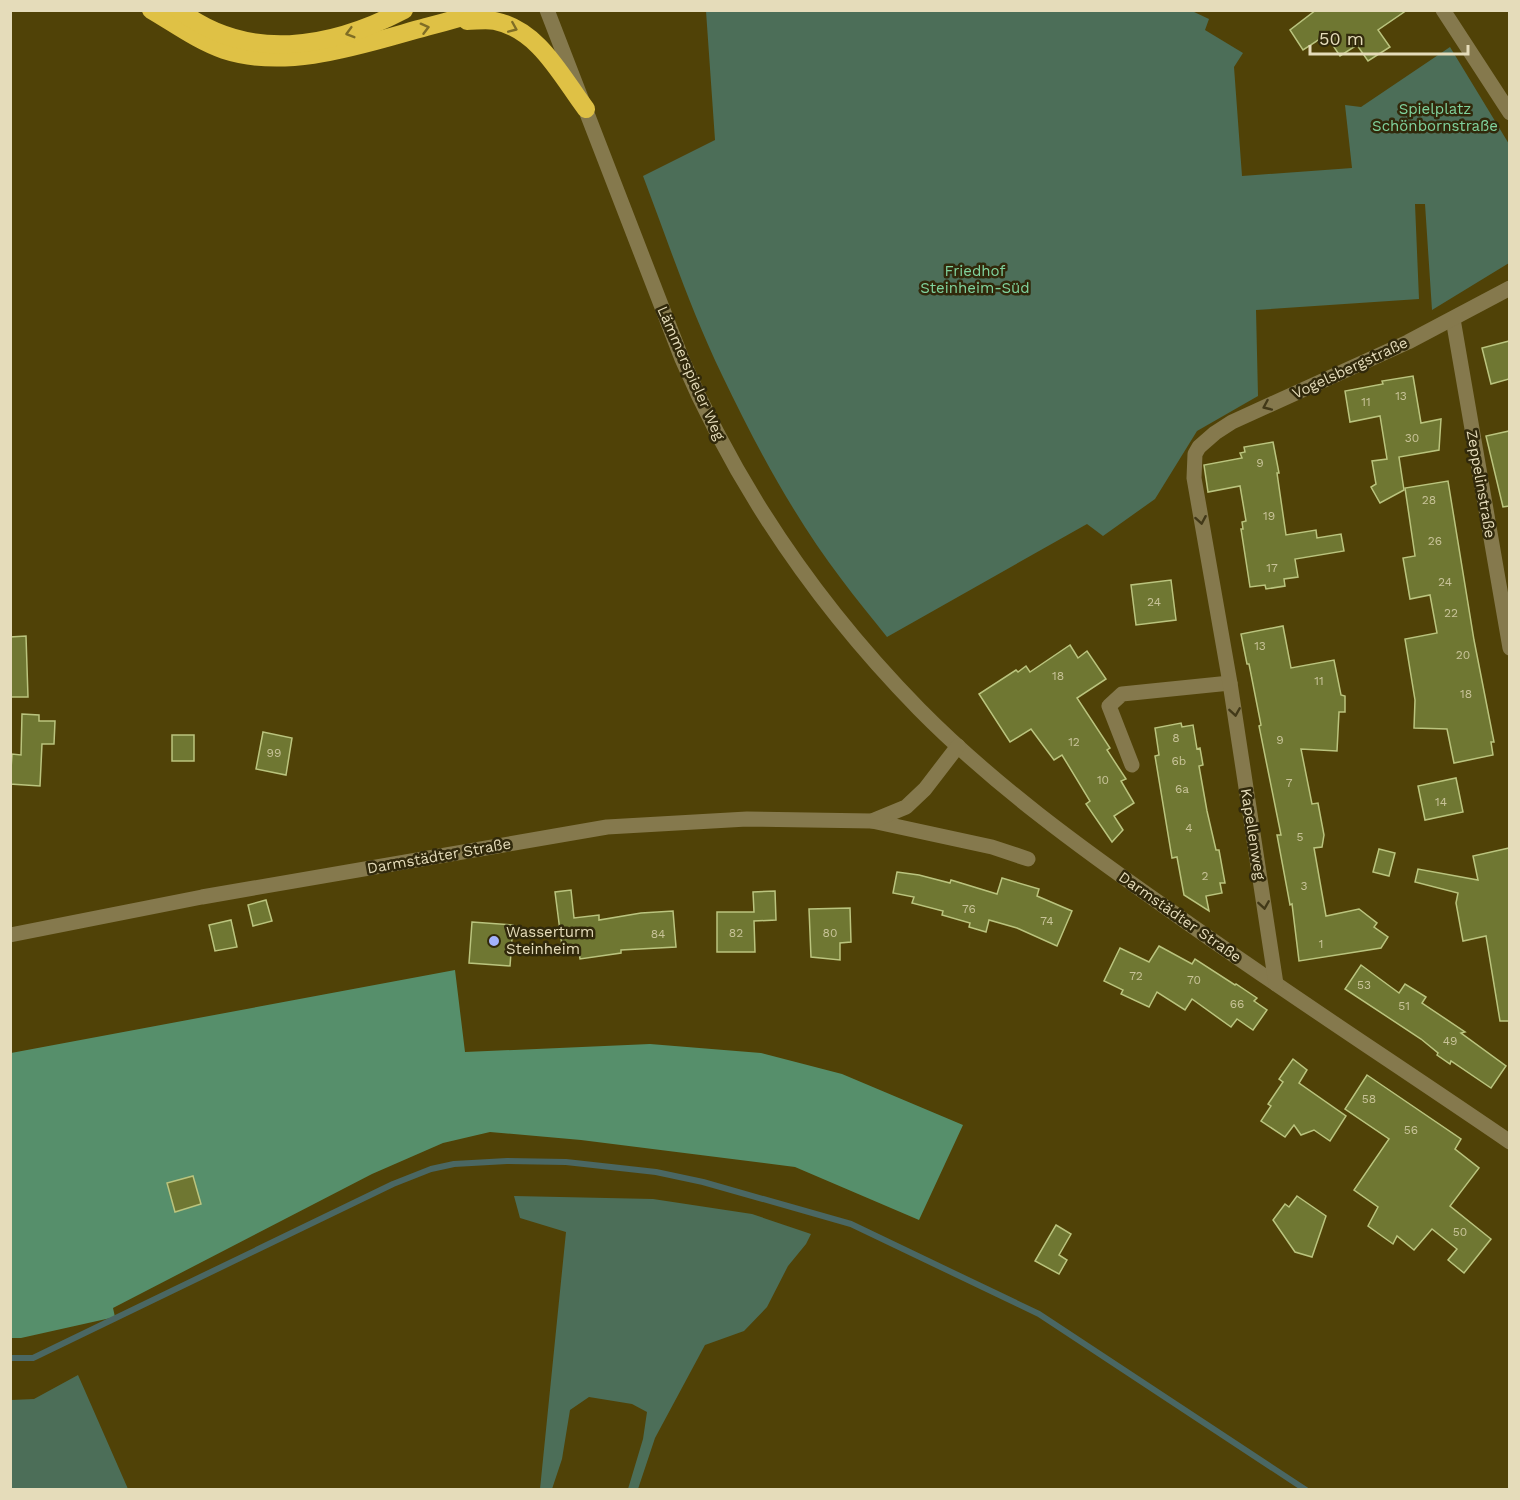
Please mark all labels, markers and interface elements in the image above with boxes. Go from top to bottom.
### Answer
scale bar [1310,18,1468,56]
one-way arrow [507,21,518,33]
one-way arrow [419,23,430,35]
one-way arrow [345,25,355,38]
text: 50 m [1319,28,1364,49]
park label: Spielplatz Schönbornstraße [1372,100,1498,135]
park label: Friedhof Steinheim-Süd [920,262,1030,297]
street label: Lämmerspieler Weg [653,303,729,443]
street label: Vogelsbergstraße [1289,333,1411,403]
house number: 13 [1395,389,1407,403]
house number: 11 [1361,395,1371,409]
one-way arrow [1262,399,1273,411]
street label: Zeppelinstraße [1463,428,1499,540]
house number: 30 [1405,431,1419,445]
house number: 9 [1256,456,1264,470]
house number: 28 [1422,493,1436,507]
house number: 19 [1263,509,1275,523]
one-way arrow [1194,515,1207,525]
house number: 26 [1428,534,1442,548]
house number: 17 [1266,561,1278,575]
house number: 24 [1438,575,1452,589]
house number: 24 [1147,595,1161,609]
house number: 22 [1444,606,1458,620]
house number: 13 [1254,639,1266,653]
house number: 20 [1456,648,1470,662]
house number: 18 [1052,669,1064,683]
house number: 11 [1314,674,1324,688]
house number: 18 [1460,687,1472,701]
one-way arrow [1228,708,1240,717]
house number: 8 [1172,731,1180,745]
house number: 9 [1276,733,1284,747]
house number: 12 [1068,735,1080,749]
house number: 99 [267,746,281,760]
house number: 6b [1172,754,1186,768]
house number: 10 [1097,773,1109,787]
house number: 7 [1286,776,1293,790]
house number: 6a [1175,782,1189,796]
street label: Kapellenweg [1237,787,1269,881]
house number: 14 [1435,795,1447,809]
house number: 4 [1185,821,1193,835]
house number: 5 [1297,830,1304,844]
street label: Darmstädter Straße [366,834,512,878]
street label: Darmstädter Straße [1115,868,1245,966]
house number: 2 [1202,869,1209,883]
house number: 3 [1301,879,1308,893]
one-way arrow [1257,900,1269,910]
house number: 76 [962,902,976,916]
house number: 74 [1040,914,1054,928]
place label: Wasserturm Steinheim [506,923,594,958]
house number: 82 [729,926,743,940]
house number: 80 [823,926,837,940]
house number: 84 [651,927,665,941]
marker: Wasserturm Steinheim [487,934,501,948]
house number: 1 [1319,937,1323,951]
house number: 72 [1129,969,1143,983]
house number: 70 [1187,973,1201,987]
house number: 53 [1357,978,1371,992]
house number: 66 [1230,997,1244,1011]
house number: 51 [1398,999,1410,1013]
house number: 49 [1443,1034,1457,1048]
house number: 58 [1362,1092,1376,1106]
house number: 56 [1404,1123,1418,1137]
house number: 50 [1453,1225,1467,1239]

